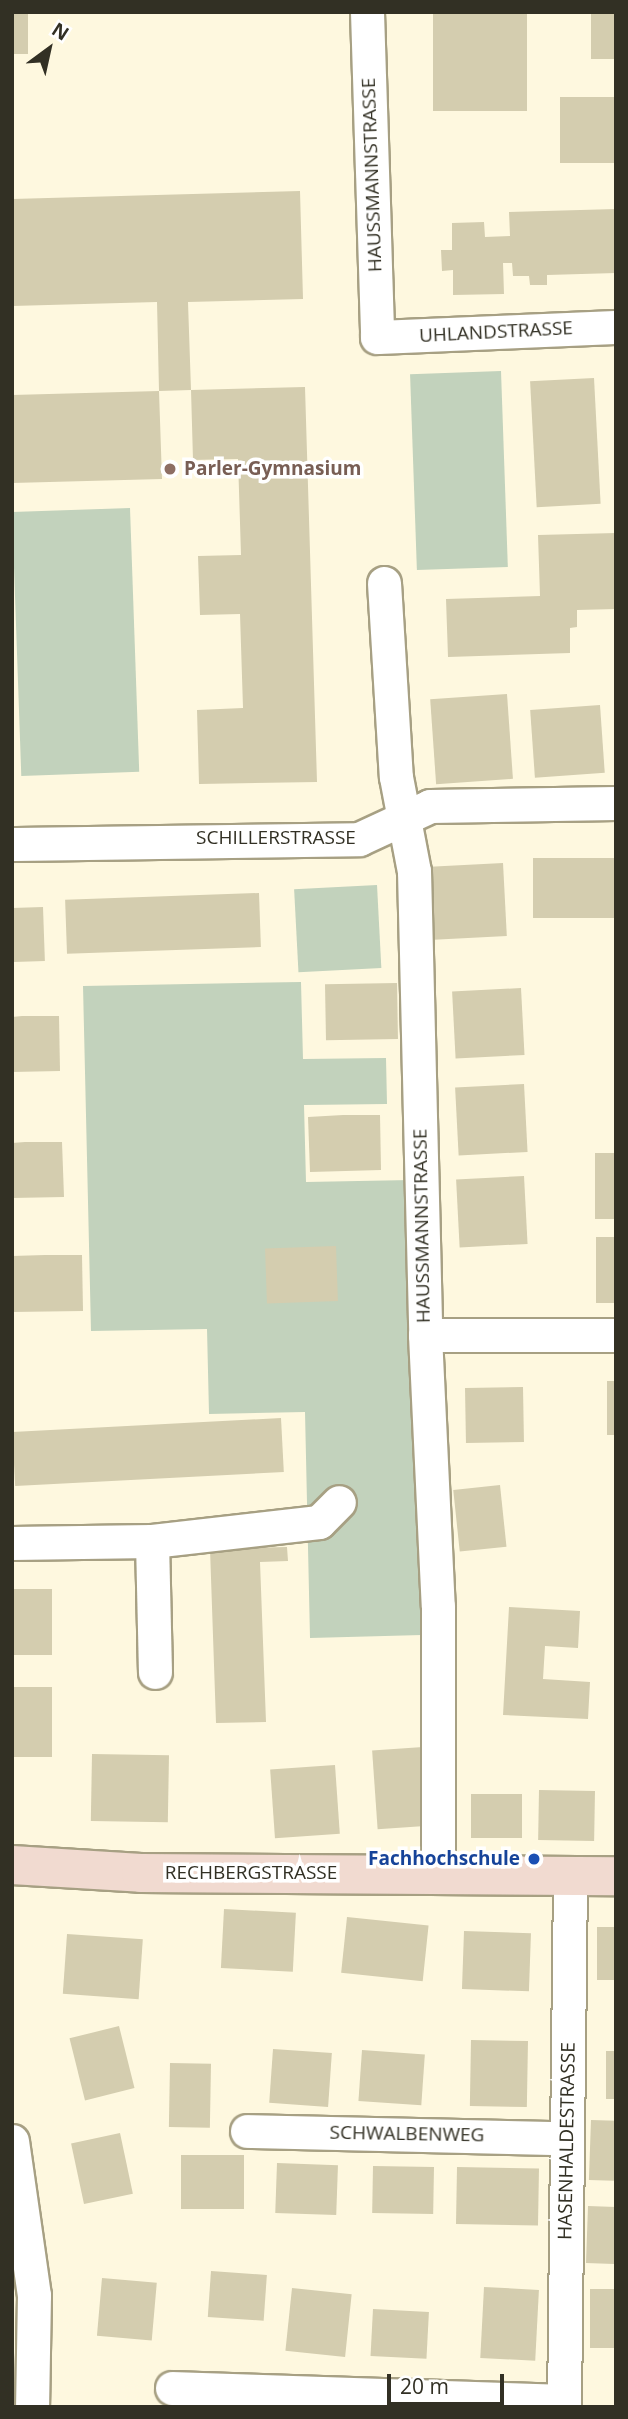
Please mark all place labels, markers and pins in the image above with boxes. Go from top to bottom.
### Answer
place label: Parler-Gymnasium [184,458,361,480]
marker: Parler-Gymnasium [162,461,178,477]
place label: Fachhochschule [368,1848,520,1870]
marker: Fachhochschule [526,1851,542,1867]

